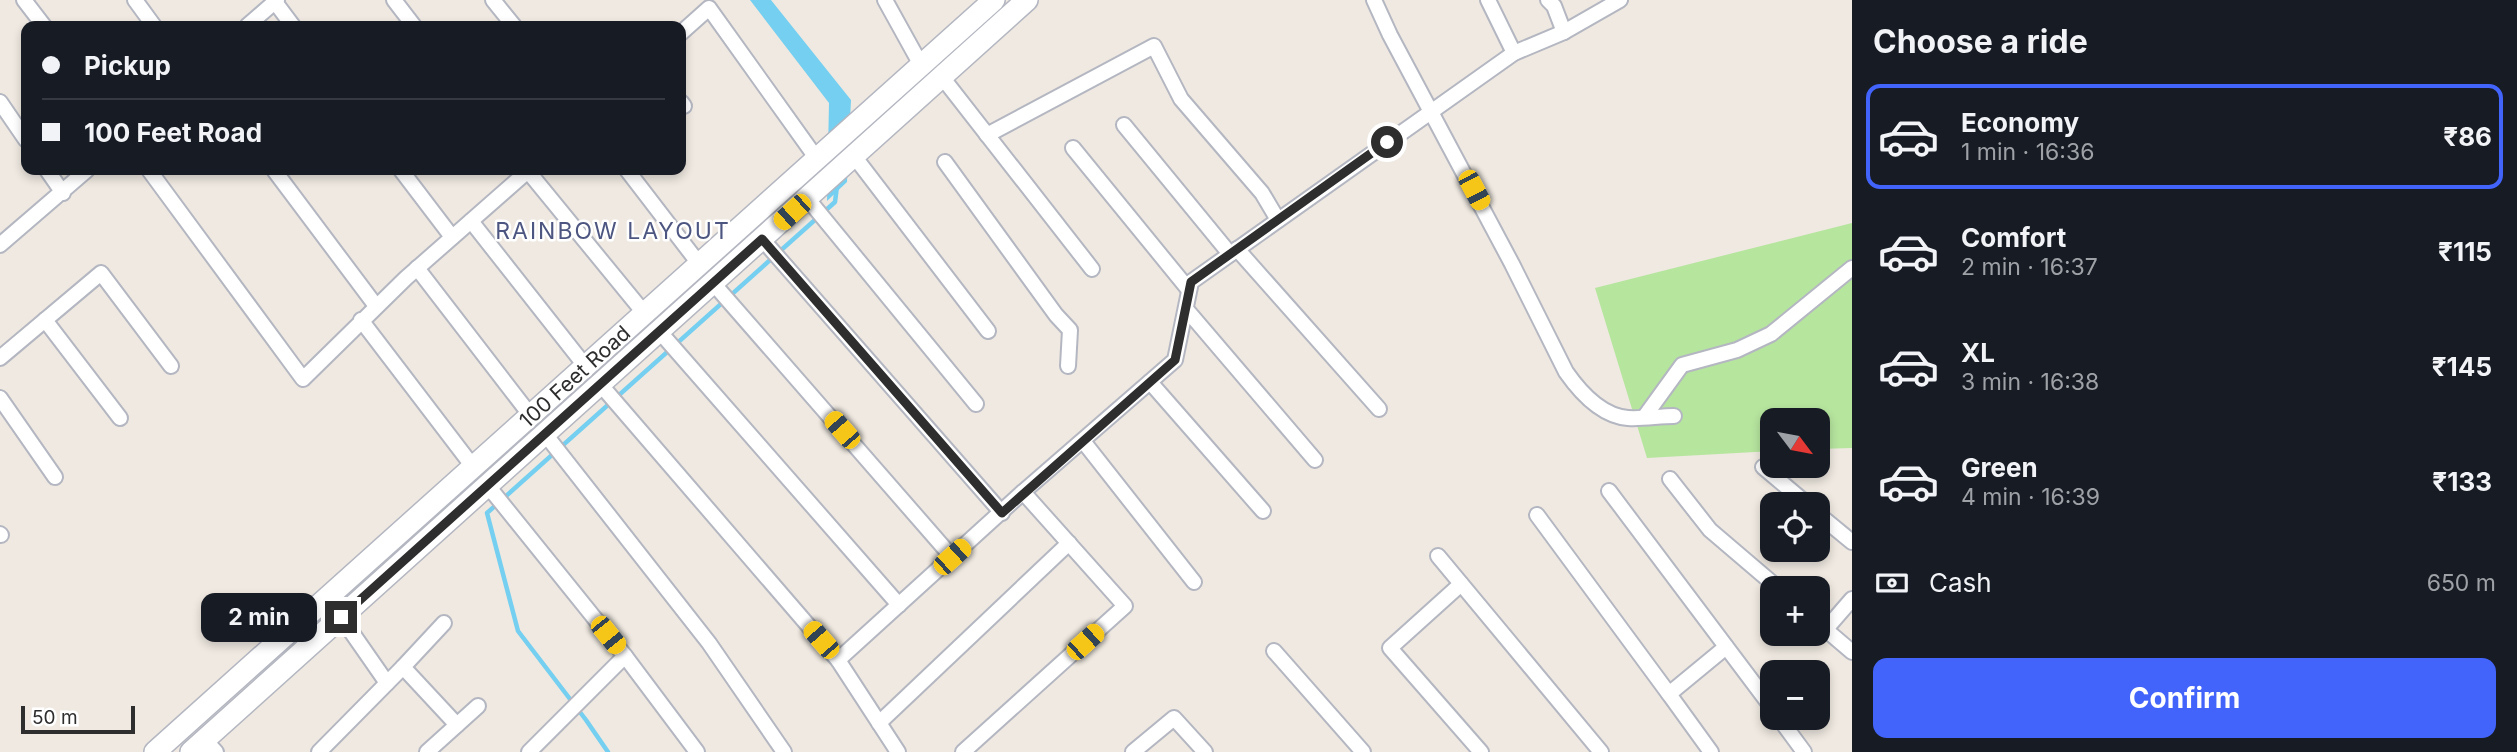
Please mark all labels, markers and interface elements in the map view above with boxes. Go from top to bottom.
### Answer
text: Choose a ride [1873,22,2088,61]
text: Pickup [84,50,171,81]
icon: car [1877,105,1940,168]
text: Economy [1961,107,2079,138]
text: 100 Feet Road [84,117,262,148]
text: ₹86 [2443,121,2492,152]
route start [1371,126,1403,158]
text: 1 min · 16:36 [1961,138,2094,166]
car [1455,167,1494,213]
car [770,190,815,234]
district label: RAINBOW LAYOUT [495,217,731,245]
icon: car [1877,220,1940,283]
text: Comfort [1961,222,2066,253]
text: ₹115 [2438,236,2492,267]
text: 2 min · 16:37 [1961,253,2098,281]
street label: 100 Feet Road [514,320,635,433]
icon: car [1877,335,1940,398]
text: XL [1961,337,1995,368]
text: ₹145 [2432,351,2492,382]
text: 3 min · 16:38 [1961,368,2099,396]
car [821,407,864,453]
north arrow [1760,408,1830,478]
map controls [1760,408,1830,730]
icon: car [1877,450,1940,513]
text: Green [1961,452,2038,483]
text: ₹133 [2432,466,2492,497]
text: 4 min · 16:39 [1961,483,2100,511]
button: locate [1760,492,1830,562]
car [930,535,975,579]
icon: cash [1873,564,1911,602]
text: Cash [1929,567,1992,598]
text: 650 m [2427,569,2496,597]
button: + [1760,576,1830,646]
callout: 2 min [201,592,316,642]
route end [325,601,357,633]
text: 2 min [228,603,290,631]
car [587,612,630,658]
car [800,617,843,663]
car [1063,620,1108,664]
button: Confirm [1873,658,2496,738]
button: − [1760,660,1830,730]
scale bar [21,703,135,735]
text: 50 m [32,706,78,729]

